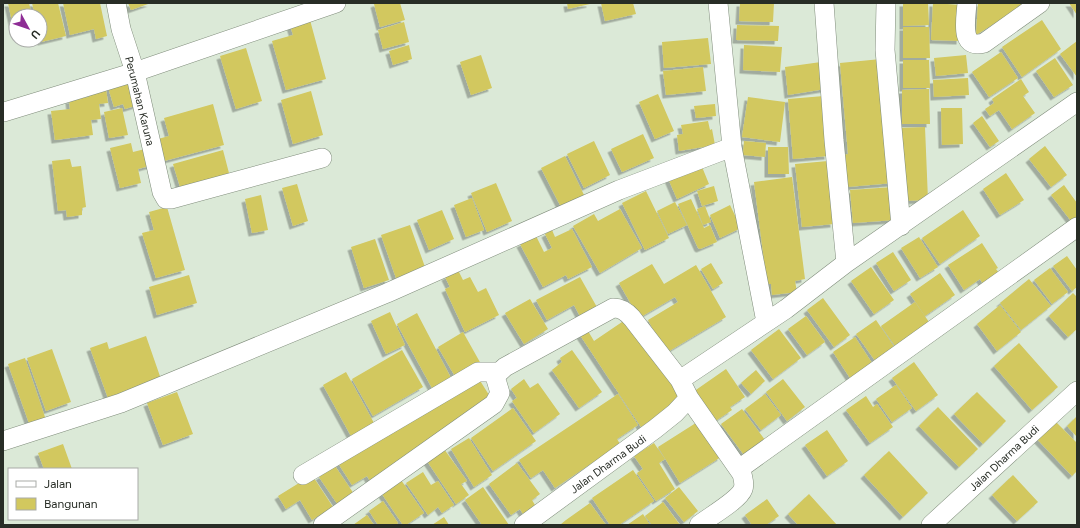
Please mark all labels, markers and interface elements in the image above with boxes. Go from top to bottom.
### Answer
north arrow [8,8,48,48]
text: U [28,27,43,41]
street label: Perumahan Karuna [122,55,157,147]
street label: Jalan Dharma Budi [967,423,1042,494]
street label: Jalan Dharma Budi [568,432,649,496]
legend [8,468,138,520]
text: Jalan [44,477,72,491]
text: Bangunan [44,497,98,511]

